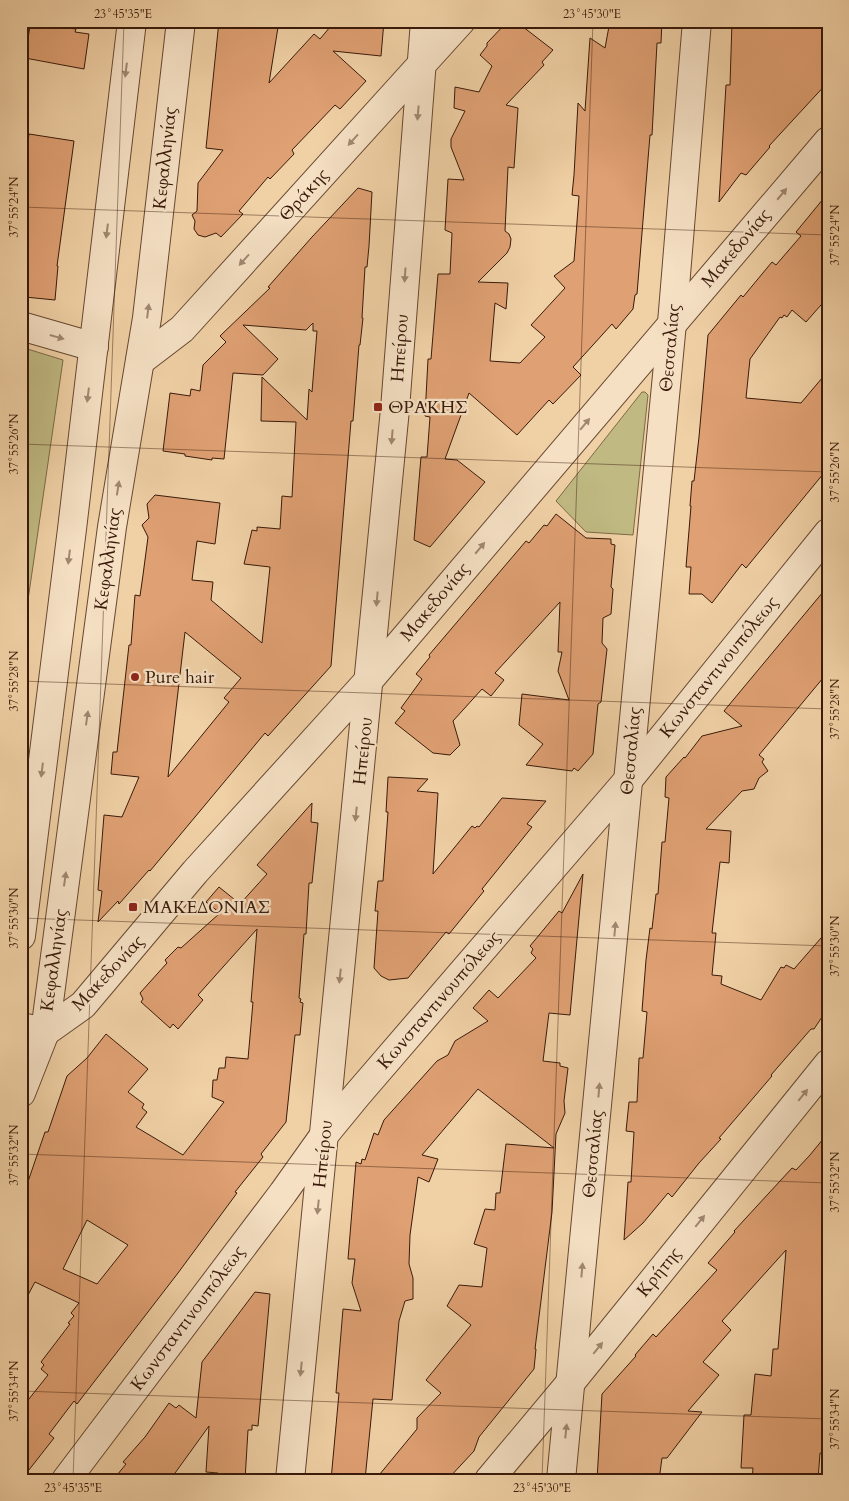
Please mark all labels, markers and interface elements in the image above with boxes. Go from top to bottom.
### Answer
text: 23°45'35"E [94,6,152,22]
text: 23°45'30"E [563,6,621,22]
one-way arrow [122,62,130,78]
street label: Κεφαλληνίας [147,105,183,211]
one-way arrow [413,105,421,121]
one-way arrow [348,133,359,146]
street label: Θράκης [273,163,335,227]
text: 37°55'24"N [6,176,22,237]
one-way arrow [776,189,788,201]
street label: Μακεδονίας [695,203,777,293]
text: 37°55'24"N [827,204,843,265]
one-way arrow [103,223,111,239]
one-way arrow [238,253,250,265]
one-way arrow [401,267,409,283]
one-way arrow [144,302,152,318]
street label: Θεσσαλίας [654,303,686,393]
street label: Ηπείρου [385,313,415,383]
one-way arrow [50,333,65,341]
one-way arrow [84,388,92,404]
place label: ΘΡΑΚΗΣ [388,395,468,420]
marker: ΘΡΑΚΗΣ [372,401,384,413]
text: 37°55'26"N [6,413,22,474]
one-way arrow [580,418,591,431]
one-way arrow [388,429,396,445]
text: 37°55'26"N [827,441,843,502]
one-way arrow [115,480,123,496]
street label: Κεφαλληνίας [88,506,128,612]
one-way arrow [475,542,486,555]
one-way arrow [65,549,73,565]
street label: Μακεδονίας [394,557,476,647]
street label: Κωνσταντινουπόλεως [654,590,784,743]
one-way arrow [373,591,381,607]
text: 37°55'28"N [6,650,22,711]
place label: Pure hair [145,665,215,690]
marker: Pure hair [129,671,141,683]
text: 37°55'28"N [827,678,843,739]
street label: Θεσσαλίας [615,706,647,796]
one-way arrow [83,710,91,726]
street label: Ηπείρου [347,716,379,786]
one-way arrow [38,762,46,778]
one-way arrow [352,807,360,823]
one-way arrow [61,871,69,887]
text: 37°55'30"N [6,887,22,948]
place label: ΜΑΚΕΔΟΝΙΑΣ [143,895,270,920]
marker: ΜΑΚΕΔΟΝΙΑΣ [127,901,139,913]
street label: Κεφαλληνίας [34,907,74,1013]
text: 37°55'30"N [827,915,843,976]
one-way arrow [611,920,619,936]
street label: Κωνσταντινουπόλεως [372,925,506,1075]
street label: Μακεδονίας [66,929,150,1017]
one-way arrow [336,968,344,984]
one-way arrow [595,1082,603,1098]
one-way arrow [797,1089,808,1102]
street label: Θεσσαλίας [577,1109,609,1199]
street label: Ηπείρου [307,1119,339,1189]
text: 37°55'32"N [6,1124,22,1185]
text: 37°55'32"N [827,1151,843,1212]
one-way arrow [314,1200,322,1216]
one-way arrow [695,1215,706,1228]
street label: Κωνσταντινουπόλεως [125,1240,251,1396]
street label: Κρήτης [631,1241,687,1302]
one-way arrow [578,1261,586,1277]
one-way arrow [593,1341,604,1354]
text: 37°55'34"N [6,1360,22,1421]
one-way arrow [297,1361,305,1377]
text: 37°55'34"N [827,1388,843,1449]
one-way arrow [562,1423,570,1439]
text: 23°45'35"E [44,1480,102,1496]
text: 23°45'30"E [513,1480,571,1496]

